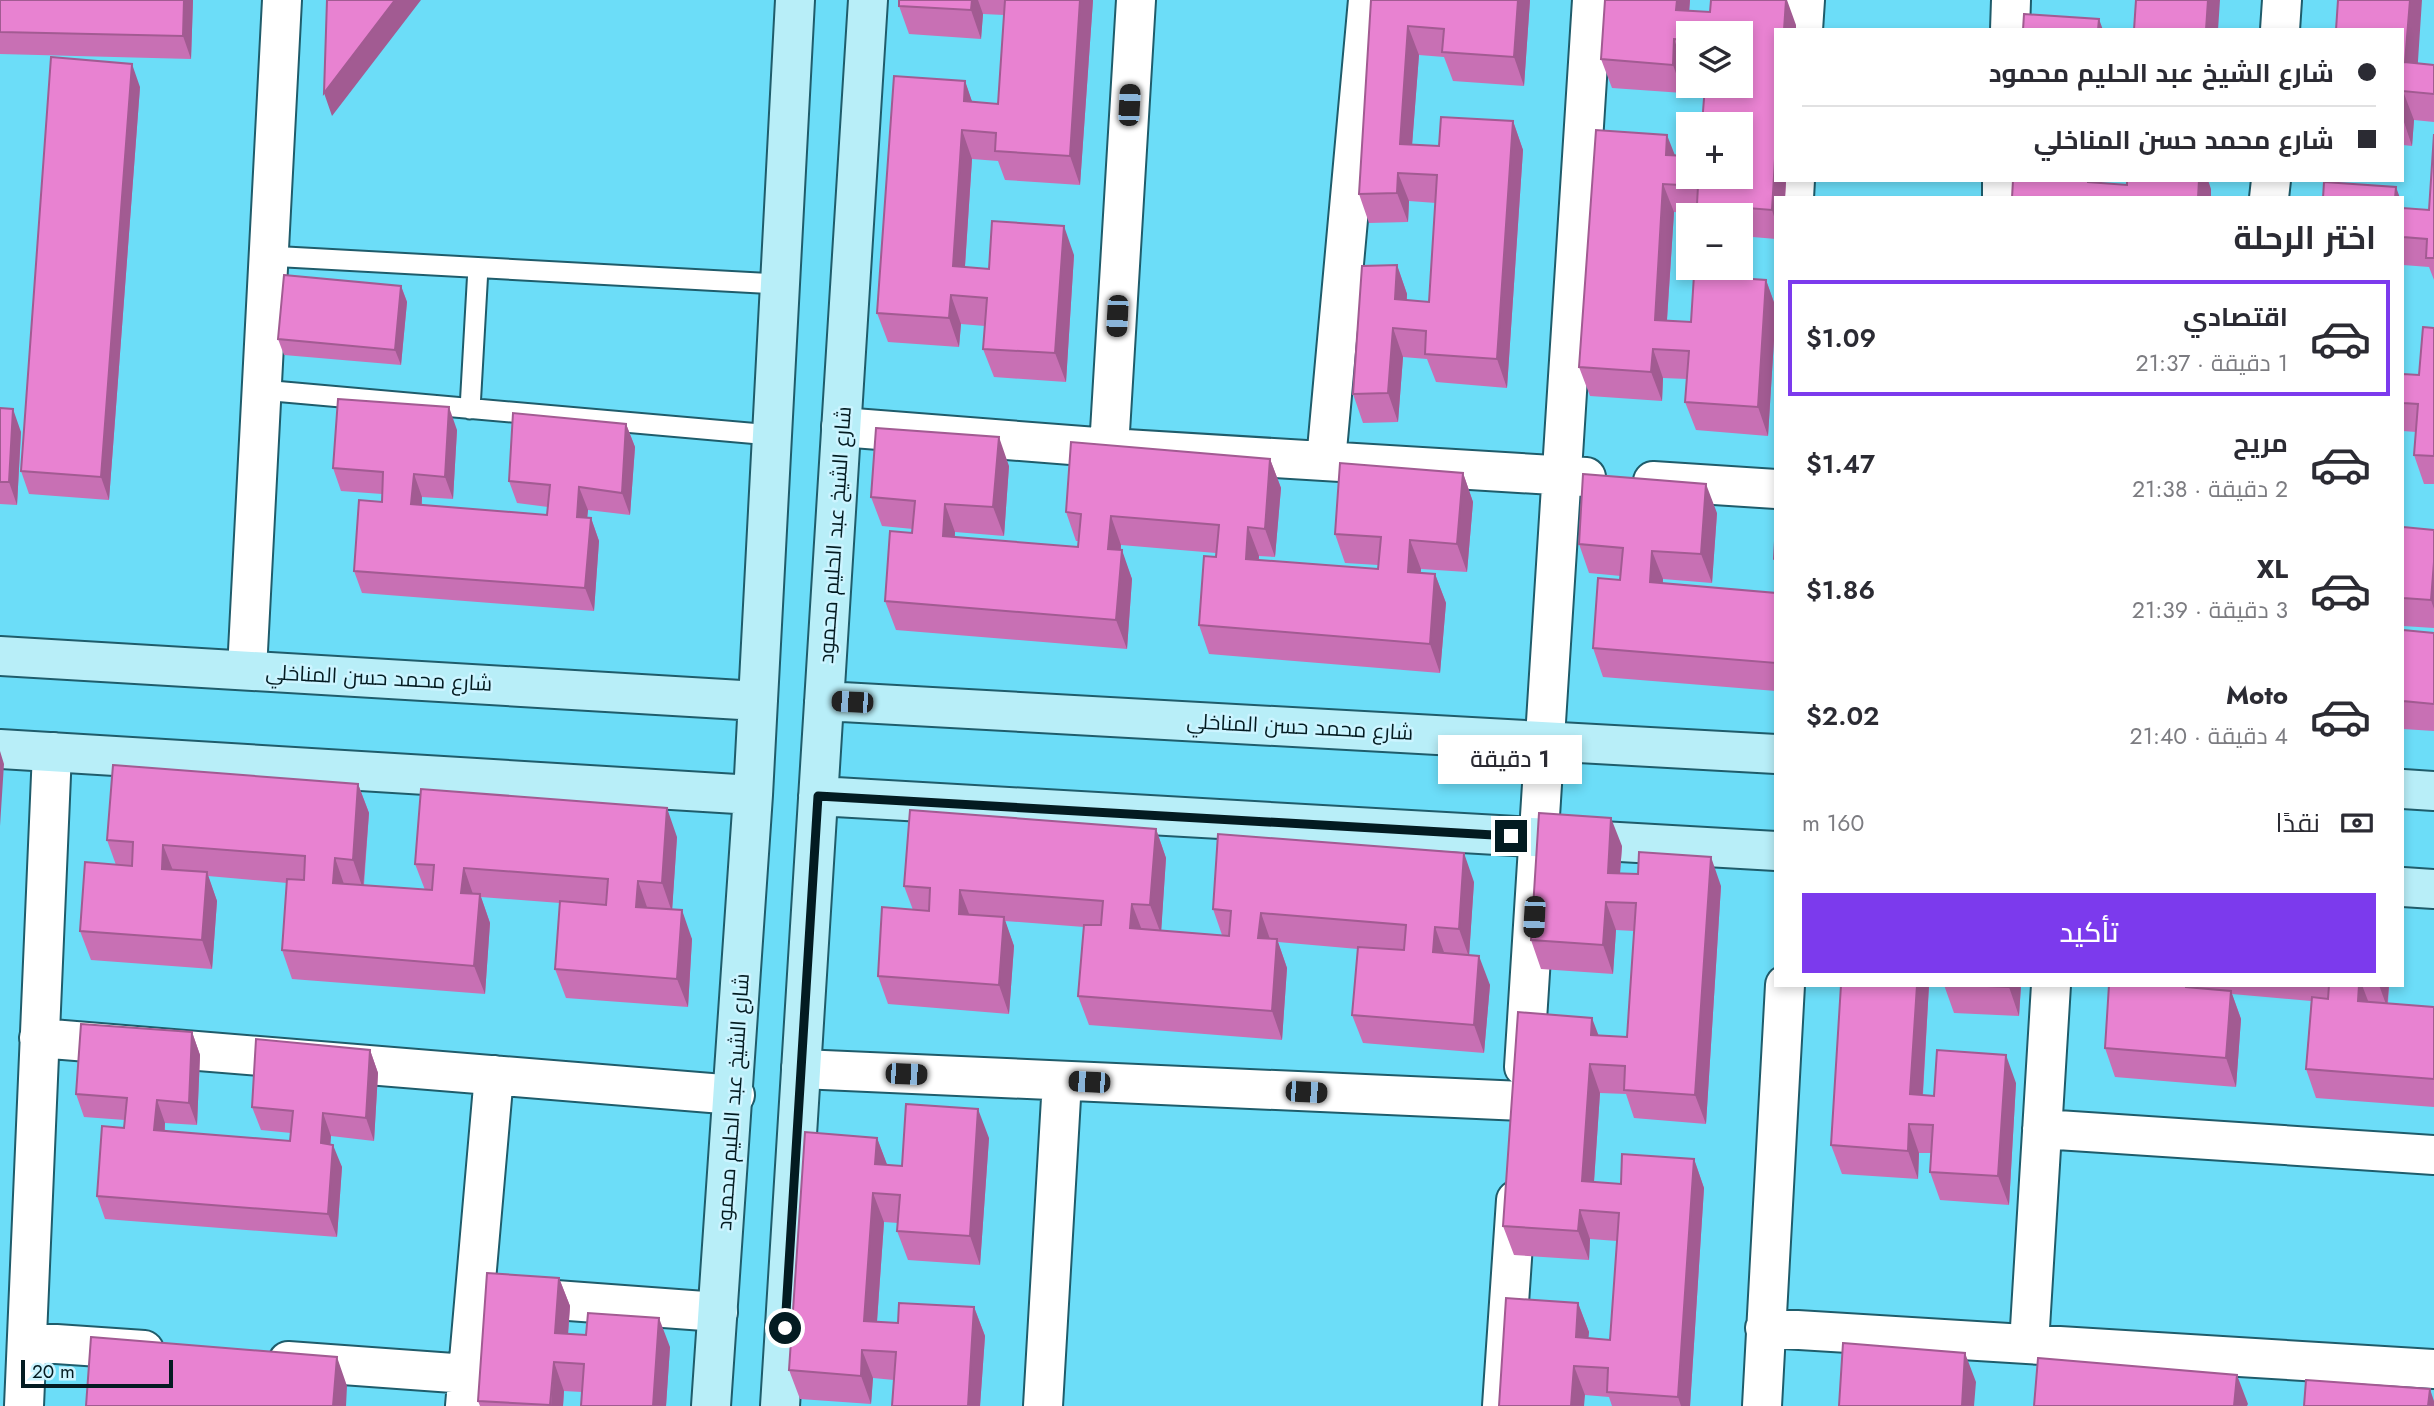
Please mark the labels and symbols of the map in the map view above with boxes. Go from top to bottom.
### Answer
car [1118,83,1141,127]
car [1106,294,1129,338]
street label: شارع الشيخ عبد الحليم محمود [811,405,859,665]
street label: شارع محمد حسن المناخلي [265,657,493,700]
car [831,690,874,714]
street label: شارع محمد حسن المناخلي [1186,706,1414,749]
callout: 1 دقيقة [1439,734,1583,784]
route end [1495,820,1527,852]
car [1523,895,1546,939]
street label: شارع الشيخ عبد الحليم محمود [709,972,757,1232]
car [885,1063,928,1085]
car [1068,1070,1111,1094]
car [1285,1080,1328,1104]
route start [769,1312,801,1344]
scale bar [21,1357,173,1389]

